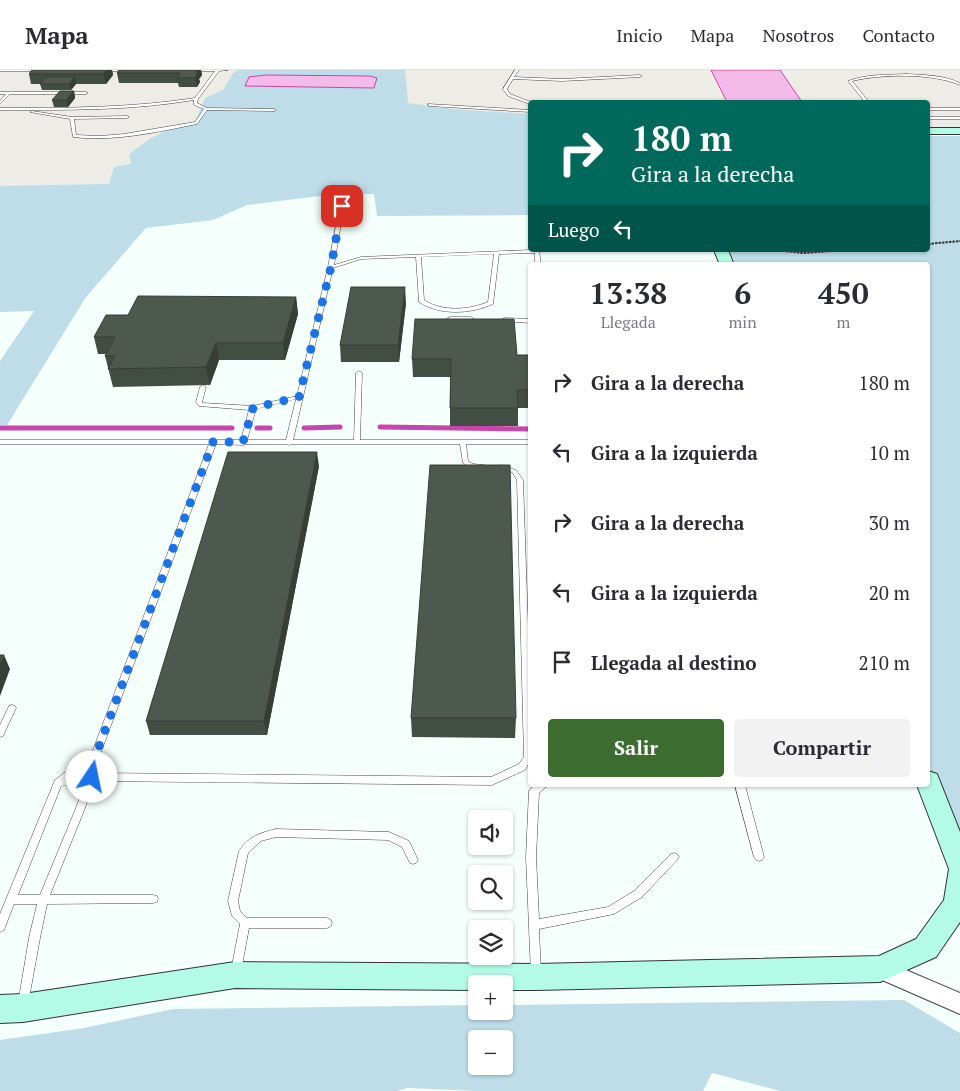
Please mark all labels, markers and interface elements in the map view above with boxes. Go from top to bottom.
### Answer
text: Mapa [25,19,89,51]
text: Inicio [616,23,662,47]
text: Mapa [690,23,734,47]
text: Nosotros [762,23,834,47]
text: Contacto [862,23,935,47]
text: 180 m [631,115,732,161]
icon: right [548,120,613,185]
text: Gira a la derecha [631,159,794,188]
pin [321,185,363,227]
icon: arrive [328,192,356,220]
icon: left [609,215,637,243]
text: Luego [548,217,599,242]
text: 13:38 [589,273,667,313]
text: 6 [734,273,751,313]
text: 450 [818,273,869,313]
text: Llegada [601,311,656,333]
text: min [729,311,757,333]
text: m [836,311,850,333]
icon: right [548,368,576,396]
text: Gira a la derecha [591,370,744,395]
text: 180 m [859,370,910,395]
icon: left [548,438,576,466]
text: Gira a la izquierda [591,440,758,465]
text: 10 m [869,440,910,465]
icon: right [548,508,576,536]
text: Gira a la derecha [591,510,744,535]
text: 30 m [869,510,910,535]
icon: left [548,578,576,606]
text: Gira a la izquierda [591,580,758,605]
text: 20 m [869,580,910,605]
icon: arrive [548,648,576,676]
text: Llegada al destino [591,650,757,675]
text: 210 m [859,650,910,675]
button: Salir [548,719,724,777]
button: Compartir [734,719,910,777]
position arrow [65,750,117,802]
map controls [468,810,513,1075]
button: sound [468,810,513,855]
button: search [468,865,513,910]
button: layers [468,920,513,965]
button: + [468,975,513,1020]
button: − [468,1030,513,1075]

